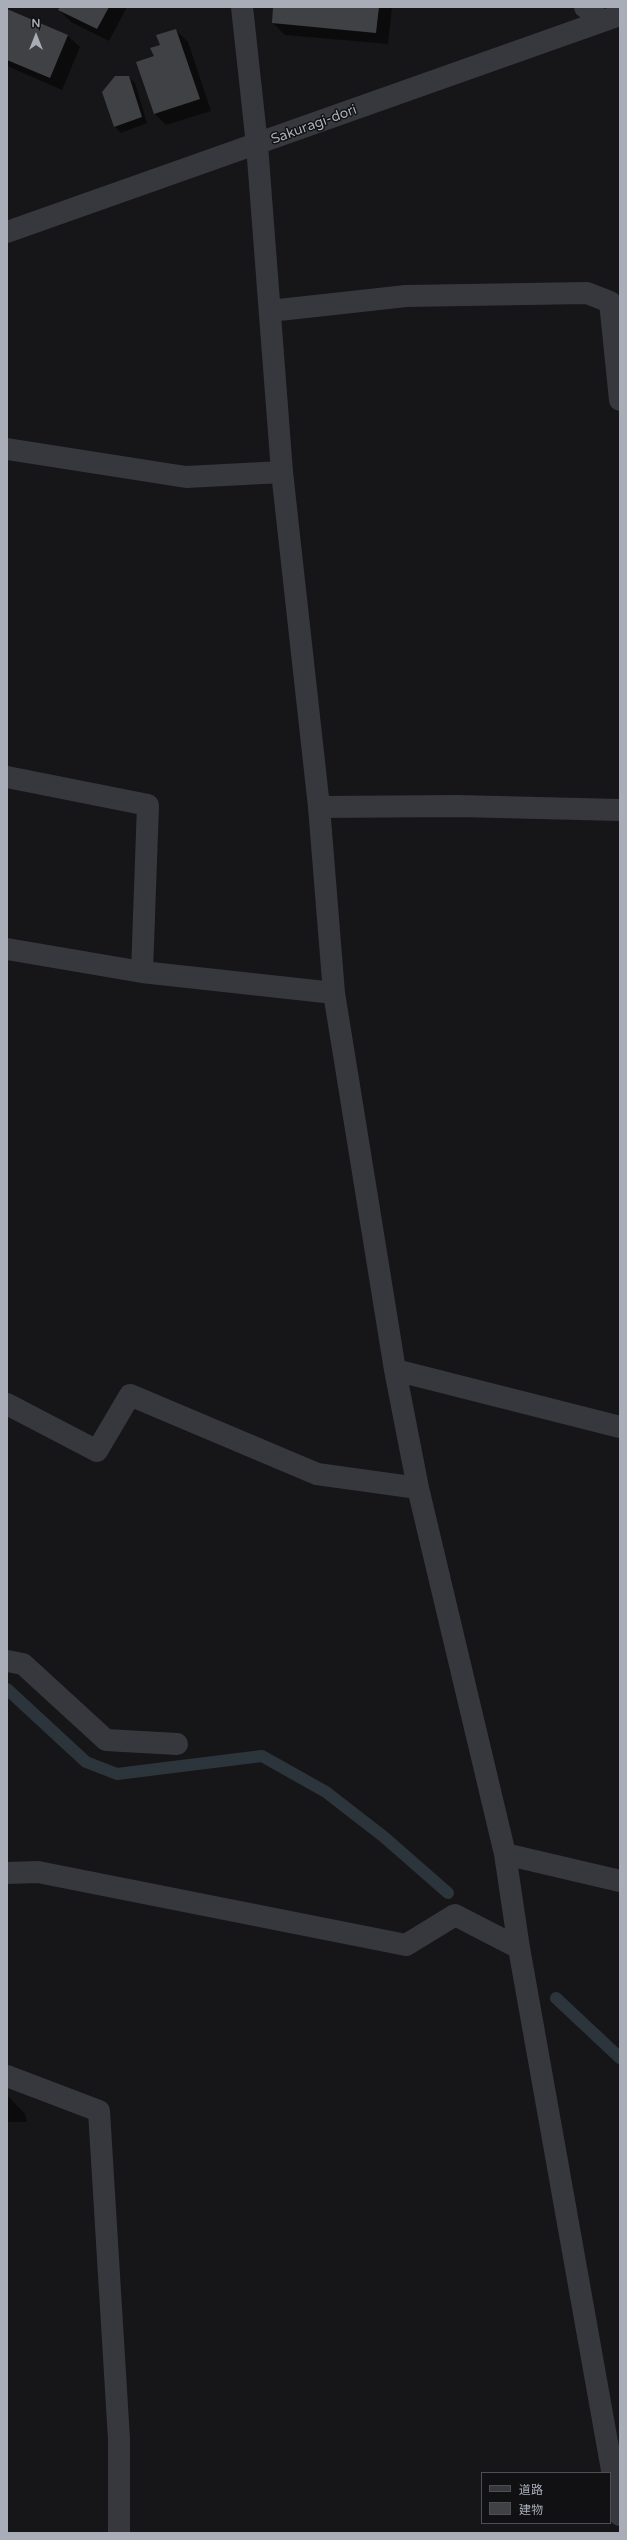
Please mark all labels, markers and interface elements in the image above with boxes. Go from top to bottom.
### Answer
north arrow [16,16,56,56]
text: N [32,17,40,30]
street label: Sakuragi-dori [269,102,359,148]
legend [481,2472,611,2524]
text: 道路 [519,2483,543,2497]
text: 建物 [519,2503,543,2517]

